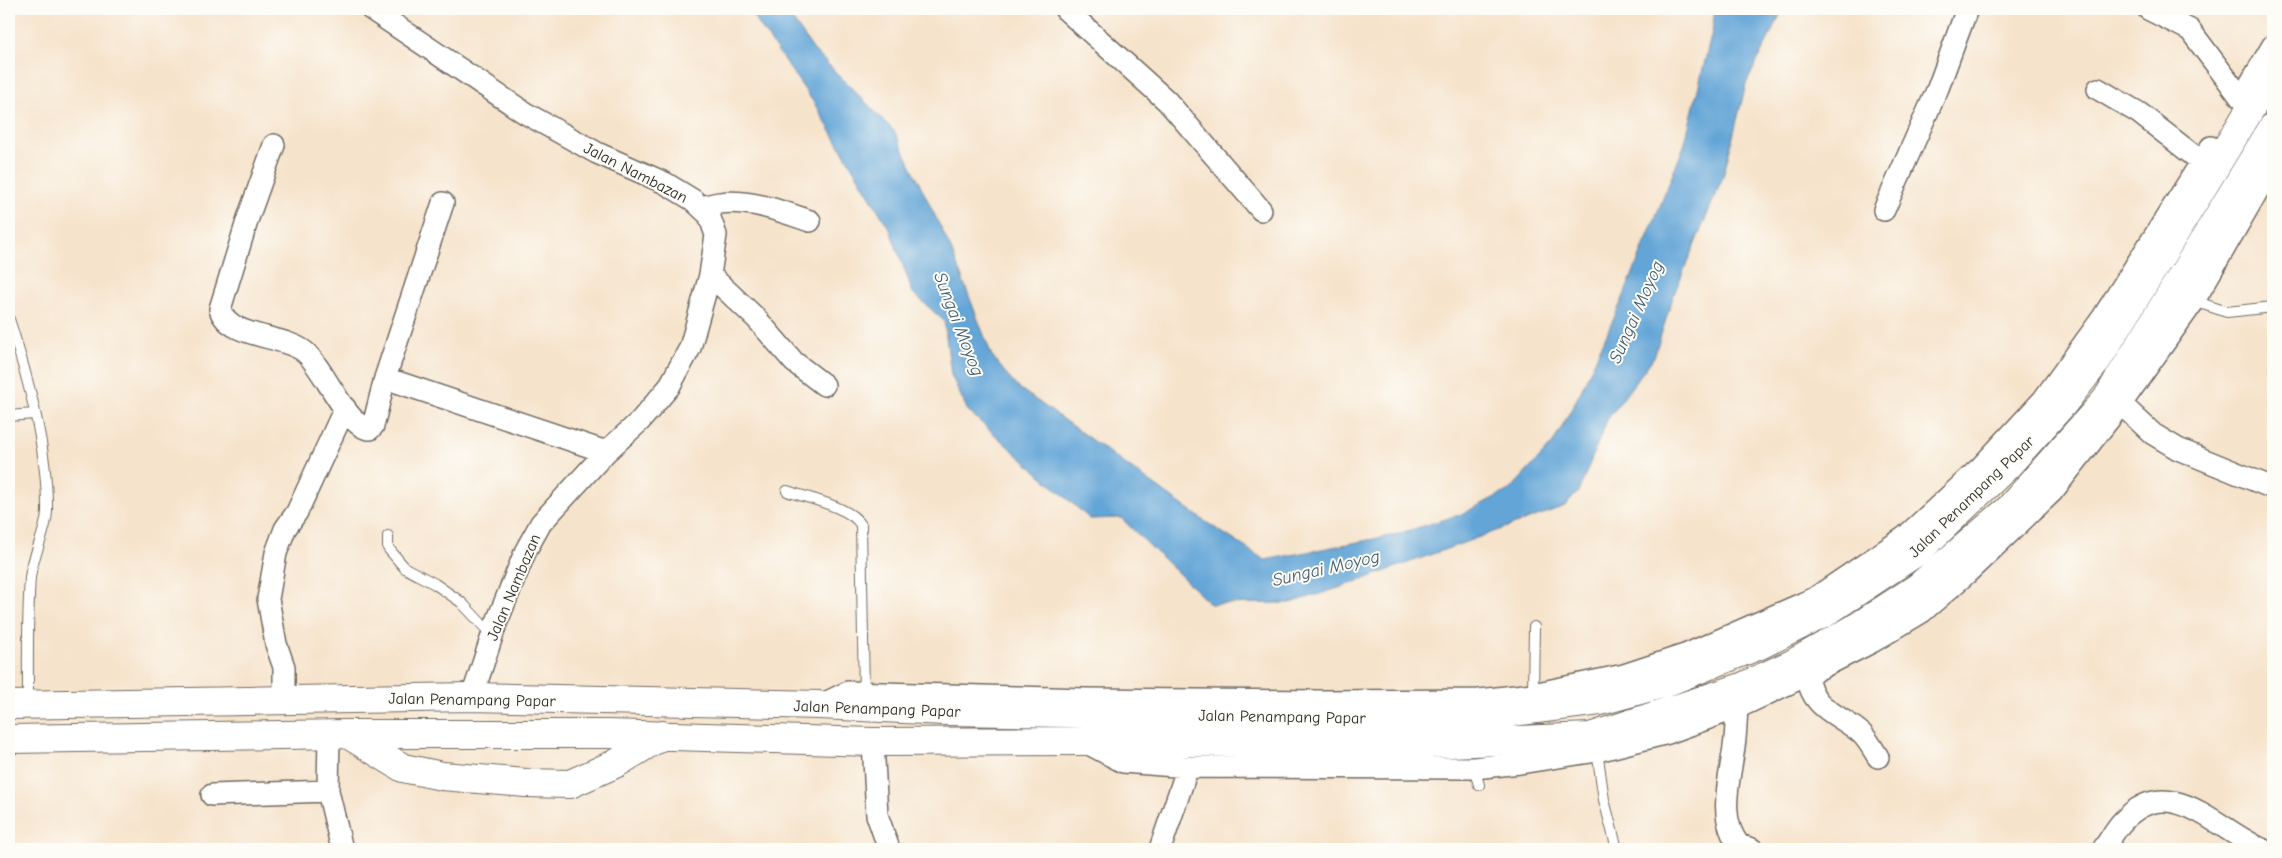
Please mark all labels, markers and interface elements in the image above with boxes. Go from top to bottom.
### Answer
street label: Jalan Nambazan [581,139,690,207]
water label: Sungai Moyog [1605,258,1668,367]
water label: Sungai Moyog [929,269,988,379]
street label: Jalan Penampang Papar [1905,432,2039,561]
street label: Jalan Nambazan [483,531,544,643]
water label: Sungai Moyog [1270,546,1382,591]
street label: Jalan Penampang Papar [388,690,556,710]
street label: Jalan Penampang Papar [793,697,961,721]
street label: Jalan Penampang Papar [1198,707,1366,727]

